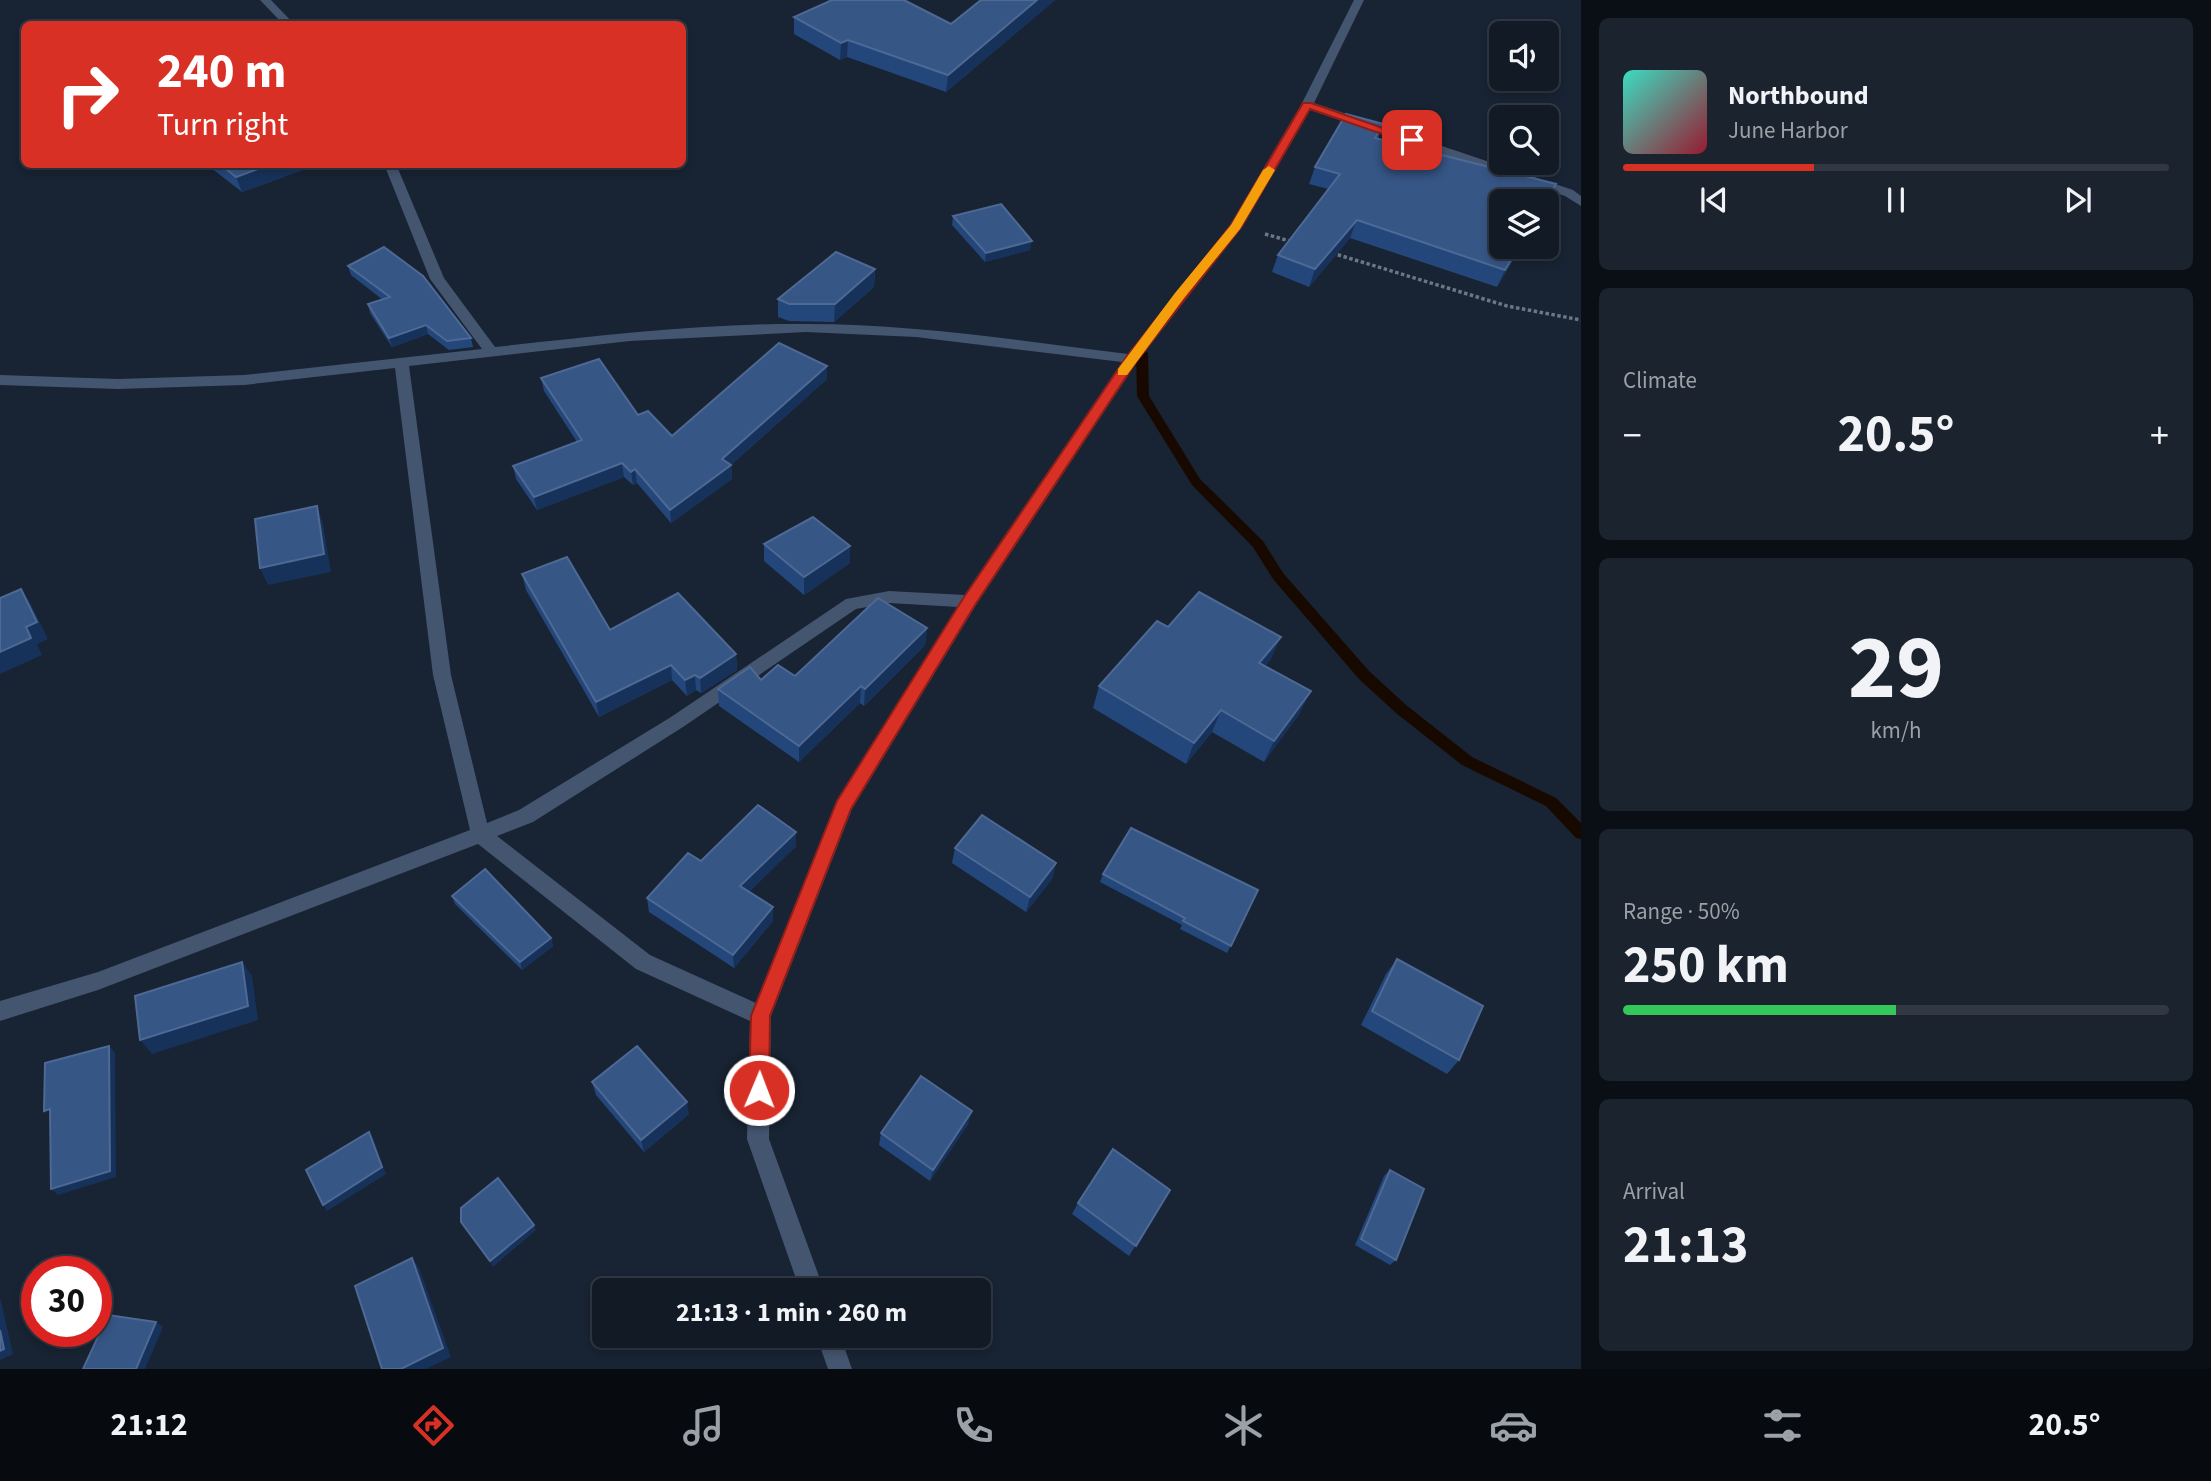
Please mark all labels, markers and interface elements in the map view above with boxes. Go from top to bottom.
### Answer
map controls [1489,21,1559,259]
button: sound [1489,21,1559,91]
text: 240 m [157,37,286,107]
icon: right [42,49,133,140]
text: Northbound [1728,77,1869,114]
text: Turn right [157,102,288,148]
button: search [1489,105,1559,175]
pin [1382,110,1442,170]
text: June Harbor [1728,114,1848,147]
icon: arrive [1393,121,1431,159]
icon: previous [1695,181,1733,219]
icon: pause [1877,181,1915,219]
icon: next [2059,181,2097,219]
button: layers [1489,189,1559,259]
text: Climate [1623,364,1697,397]
text: 20.5° [1838,398,1954,472]
text: − [1623,409,1642,463]
text: + [2150,409,2169,463]
text: 29 [1848,604,1944,733]
text: km/h [1870,714,1922,747]
text: Range · 50% [1623,895,1740,928]
text: 250 km [1623,929,1789,1003]
position arrow [722,1053,796,1127]
text: Arrival [1623,1175,1685,1208]
text: 21:13 [1623,1209,1748,1283]
speed limit sign: 30 [21,1256,112,1347]
text: 21:13 · 1 min · 260 m [676,1294,907,1331]
icon: directions [409,1401,458,1450]
icon: music [679,1401,728,1450]
icon: phone [949,1401,998,1450]
icon: climate [1219,1401,1268,1450]
icon: car [1489,1401,1538,1450]
icon: filters [1758,1401,1807,1450]
text: 21:12 [110,1402,188,1448]
text: 20.5° [2028,1402,2100,1448]

